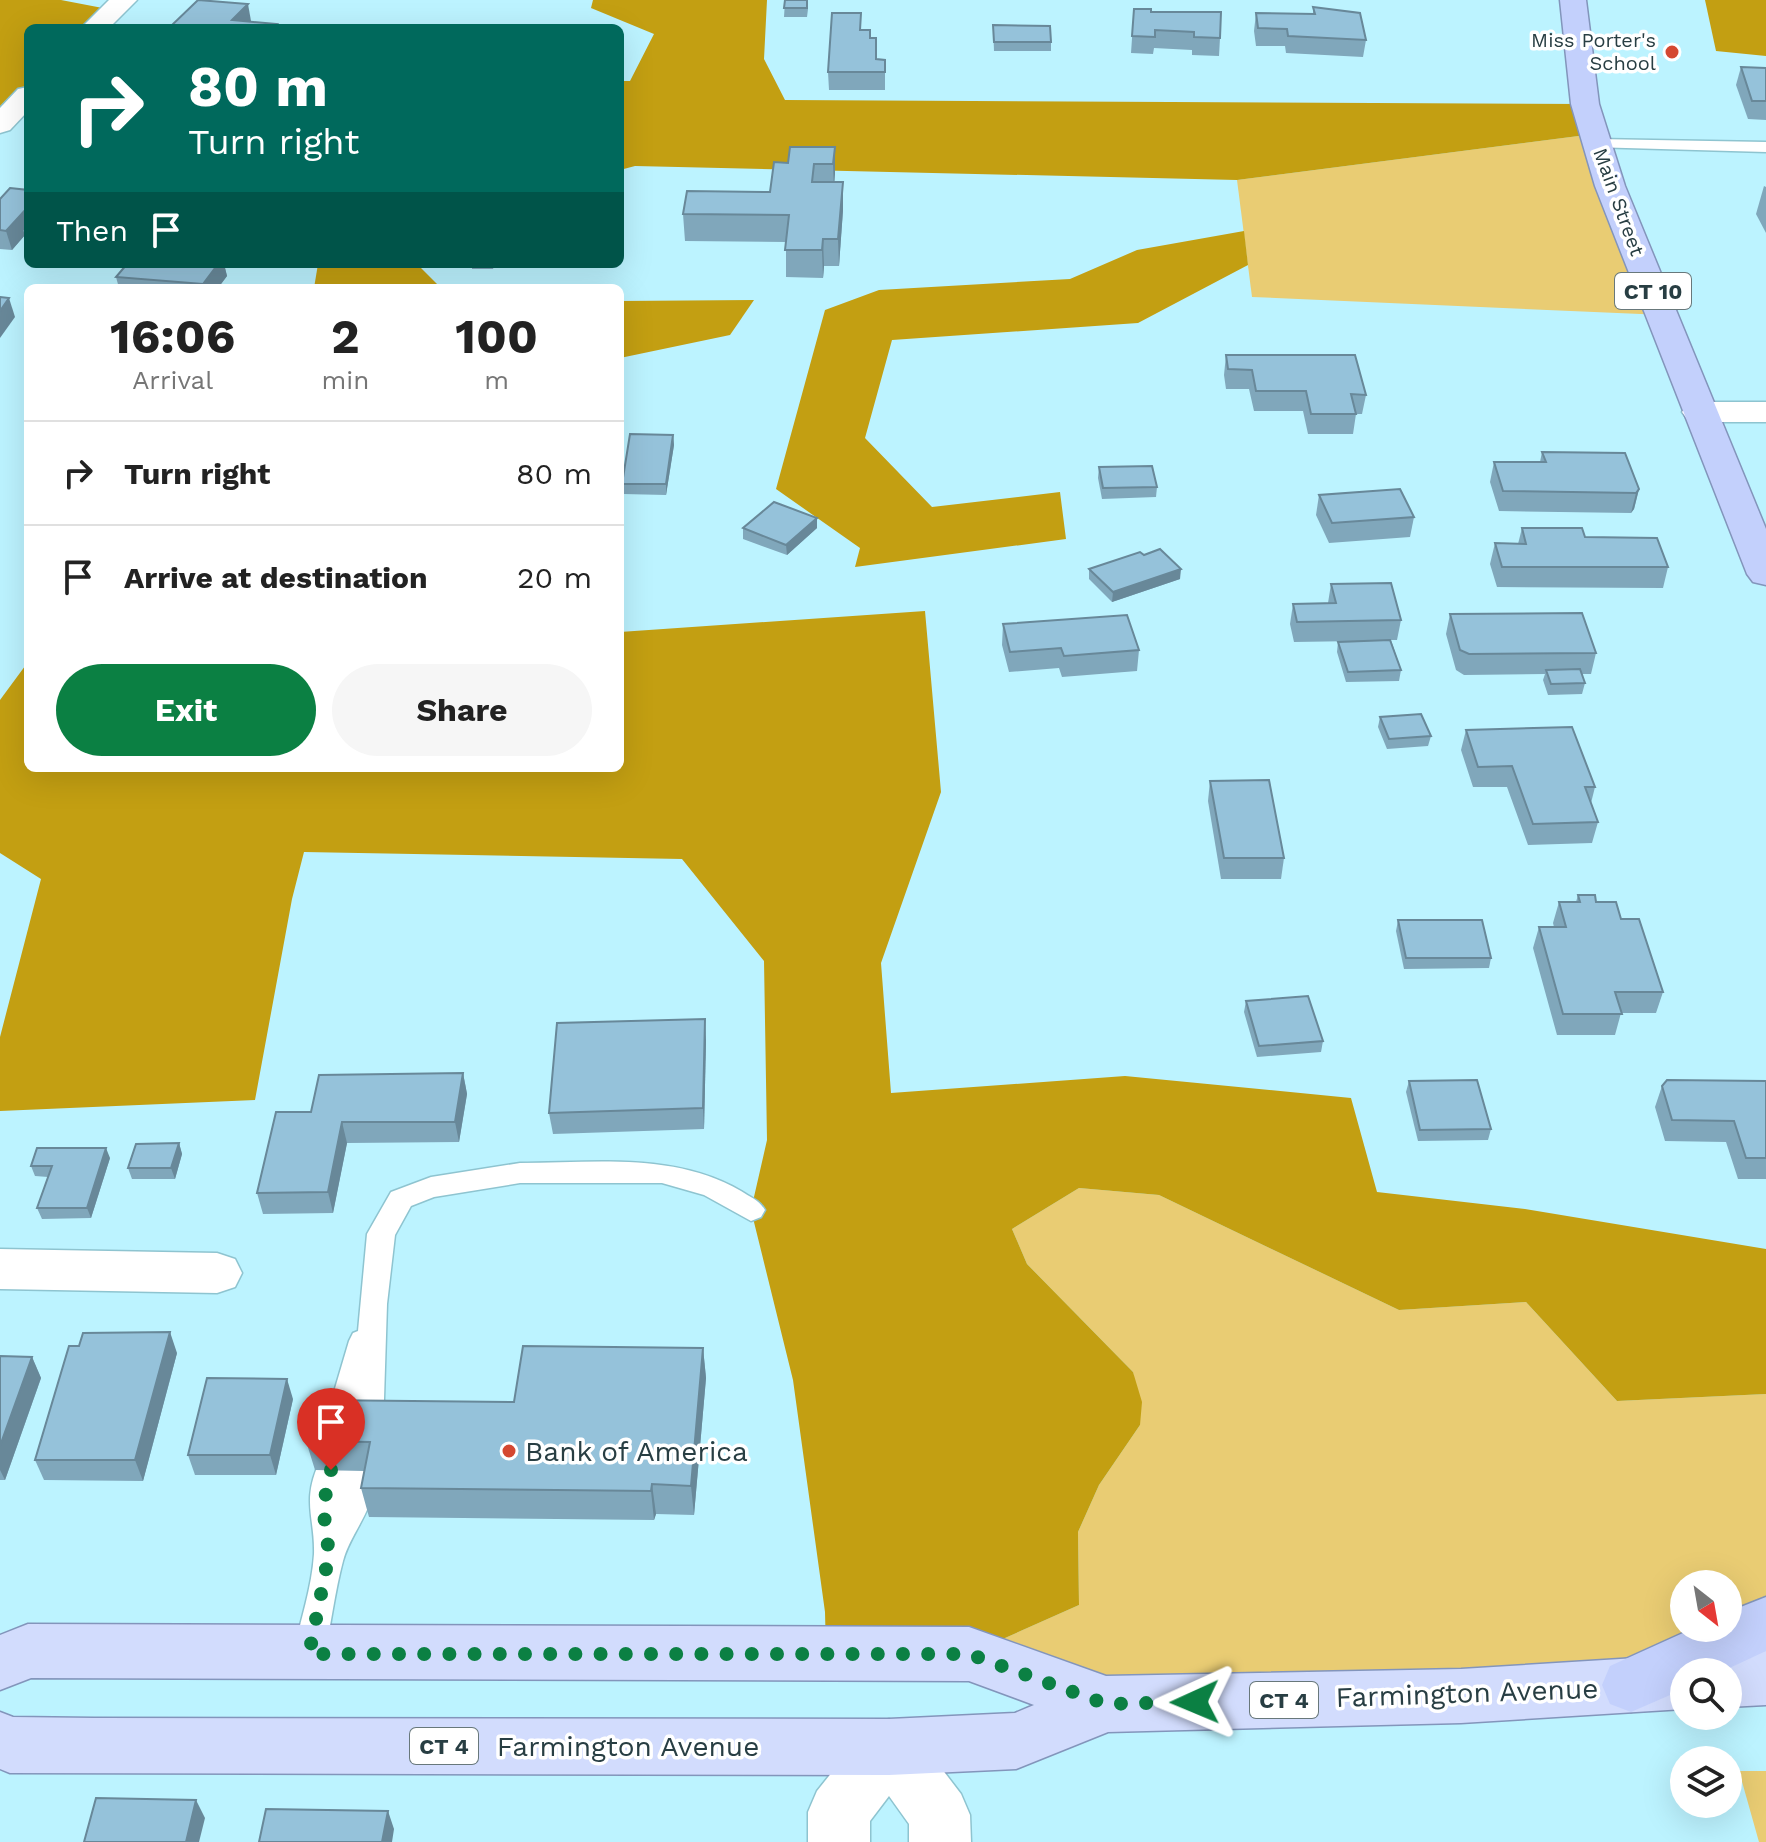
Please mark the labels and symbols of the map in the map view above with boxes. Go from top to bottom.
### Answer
place label: Miss Porter's School [1531,28,1656,75]
marker: Miss Porter's School [1663,43,1681,61]
street label: Main Street [1588,145,1650,260]
road number: CT 10 [1615,273,1691,309]
pin [297,1388,365,1470]
place label: Bank of America [525,1435,748,1468]
marker: Bank of America [500,1442,518,1460]
north arrow [1670,1570,1742,1642]
position arrow [1153,1660,1237,1744]
street label: Farmington Avenue [1335,1672,1599,1714]
road number: CT 4 [1250,1682,1318,1718]
road number: CT 4 [410,1728,478,1764]
street label: Farmington Avenue [497,1730,759,1763]

